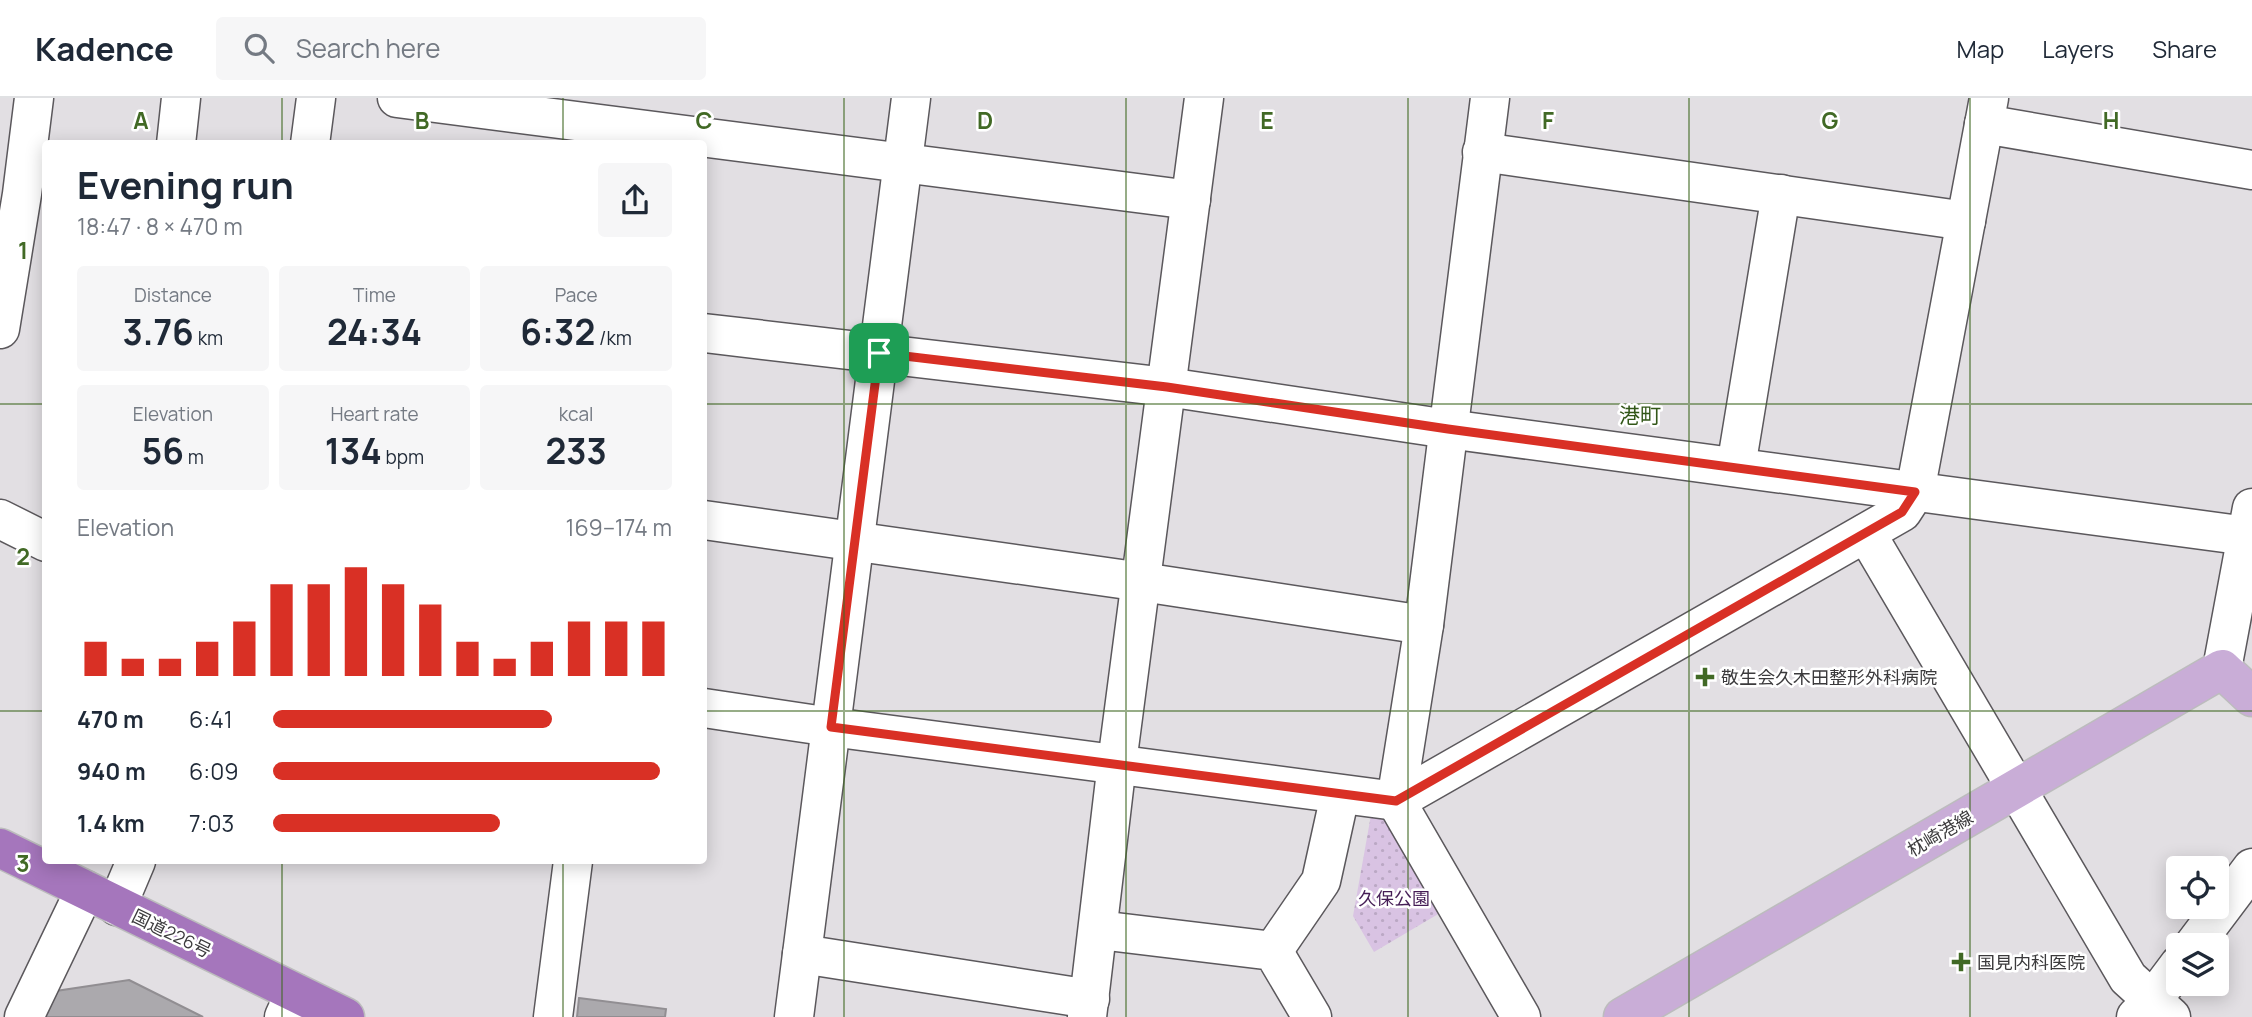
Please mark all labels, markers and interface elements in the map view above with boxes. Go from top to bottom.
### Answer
search box [216,17,706,80]
text: Kadence [35,26,174,71]
icon: search [240,29,278,67]
text: Search here [296,30,440,66]
text: Map [1957,32,2004,65]
text: Layers [2042,32,2114,65]
text: Share [2152,32,2217,65]
text: A [133,104,149,136]
text: B [415,104,429,136]
text: C [696,104,713,136]
text: D [977,104,993,136]
text: E [1260,104,1274,136]
text: F [1542,104,1554,136]
text: G [1822,104,1839,136]
text: H [2103,104,2119,136]
text: Evening run [77,158,294,210]
button: share [598,163,672,237]
text: 18:47 · 8 × 470 m [77,210,243,242]
text: 1 [18,234,28,266]
text: Distance [134,282,212,308]
text: Time [353,282,396,308]
text: Pace [555,282,598,308]
text: 3.76 [122,308,194,356]
text: 24:34 [327,308,422,356]
text: 6:32 [520,308,595,356]
pin [849,323,909,383]
text: km [194,325,223,351]
text: /km [595,325,632,351]
icon: arrive [860,334,898,372]
text: Elevation [133,401,213,427]
text: Heart rate [330,401,419,427]
text: kcal [559,401,594,427]
district label: 港町 [1619,401,1661,429]
text: 56 [142,427,184,475]
text: 134 [325,427,382,475]
text: 233 [545,427,607,475]
text: m [184,444,204,470]
text: bpm [382,444,424,470]
text: Elevation [77,511,174,543]
text: 169–174 m [565,511,672,543]
text: 2 [16,540,30,572]
place label: 敬生会久木田整形外科病院 [1721,665,1937,689]
marker: 敬生会久木田整形外科病院 [1695,667,1715,687]
text: 470 m [77,703,144,735]
text: 6:41 [189,703,233,735]
text: 940 m [77,755,146,787]
text: 6:09 [189,755,238,787]
street label: 枕崎港線 [1903,805,1977,861]
text: 1.4 km [77,807,145,839]
text: 7:03 [189,807,234,839]
text: 3 [16,847,30,879]
map controls [2166,856,2229,996]
button: locate [2166,856,2229,919]
park label: 久保公園 [1358,886,1430,910]
street label: 国道226号 [128,903,216,963]
button: layers [2166,933,2229,996]
place label: 国見内科医院 [1977,950,2085,974]
marker: 国見内科医院 [1951,952,1971,972]

